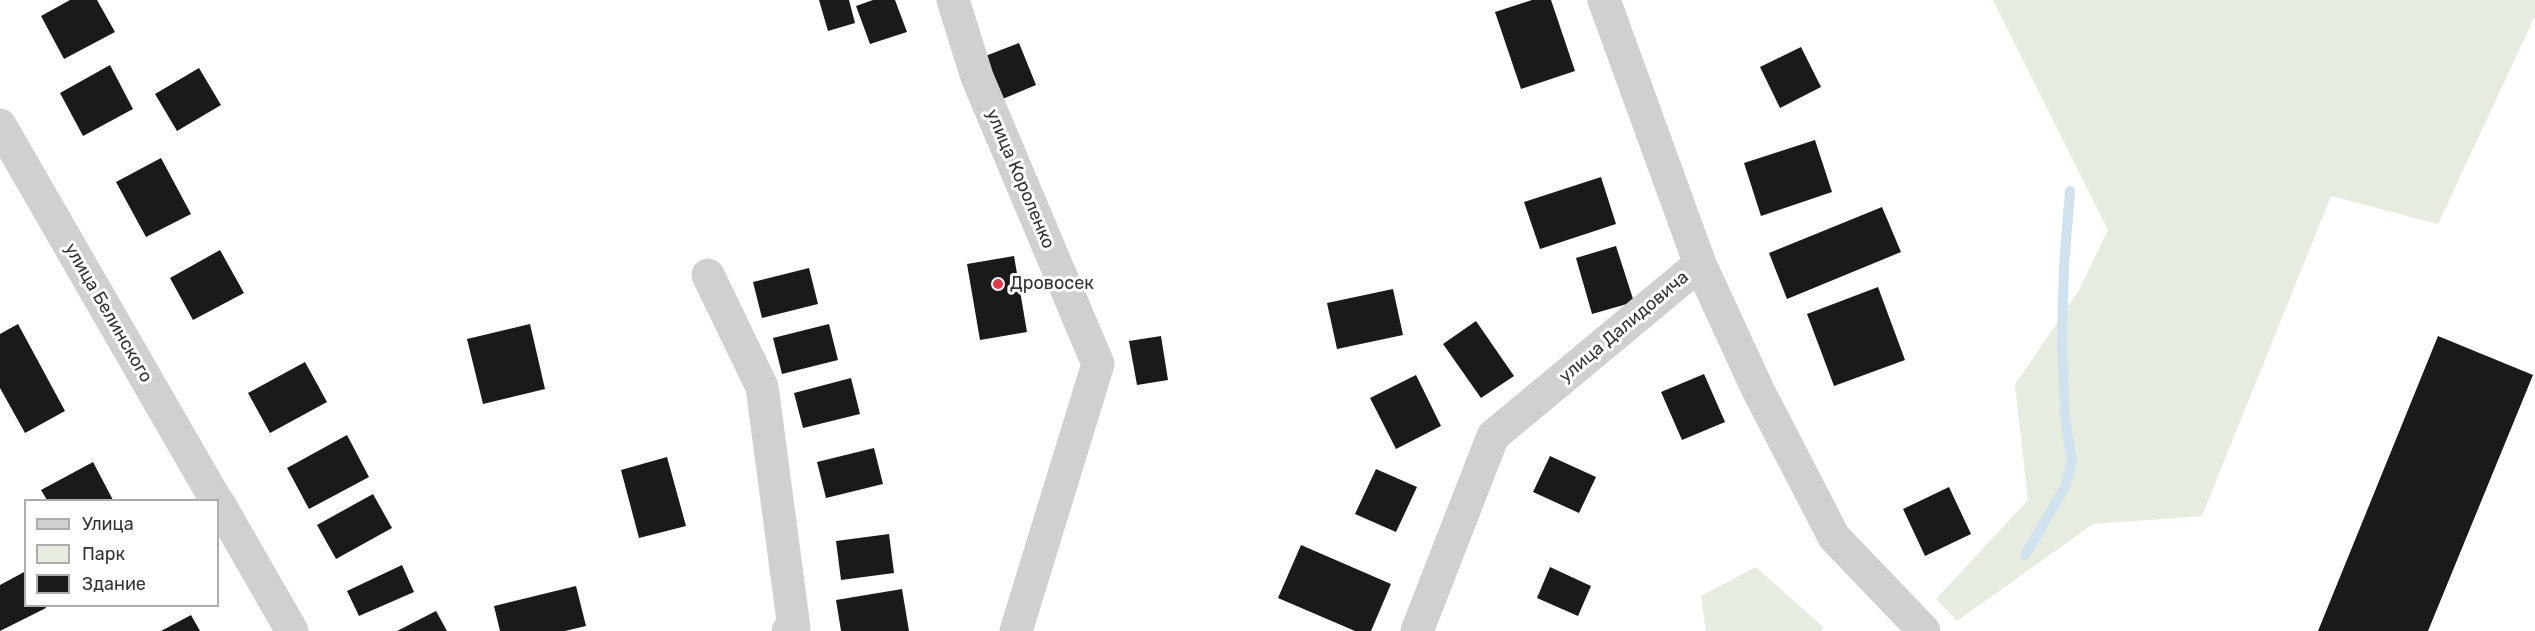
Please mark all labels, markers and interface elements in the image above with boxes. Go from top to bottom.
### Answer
street label: улица Короленко [981,106,1059,252]
street label: улица Белинского [59,239,157,387]
street label: улица Далидовича [1555,267,1693,387]
place label: Дровосек [1010,273,1094,295]
marker: Дровосек [991,277,1005,291]
legend [24,499,219,607]
text: Улица [82,513,134,535]
text: Парк [82,543,125,565]
text: Здание [82,573,146,595]

